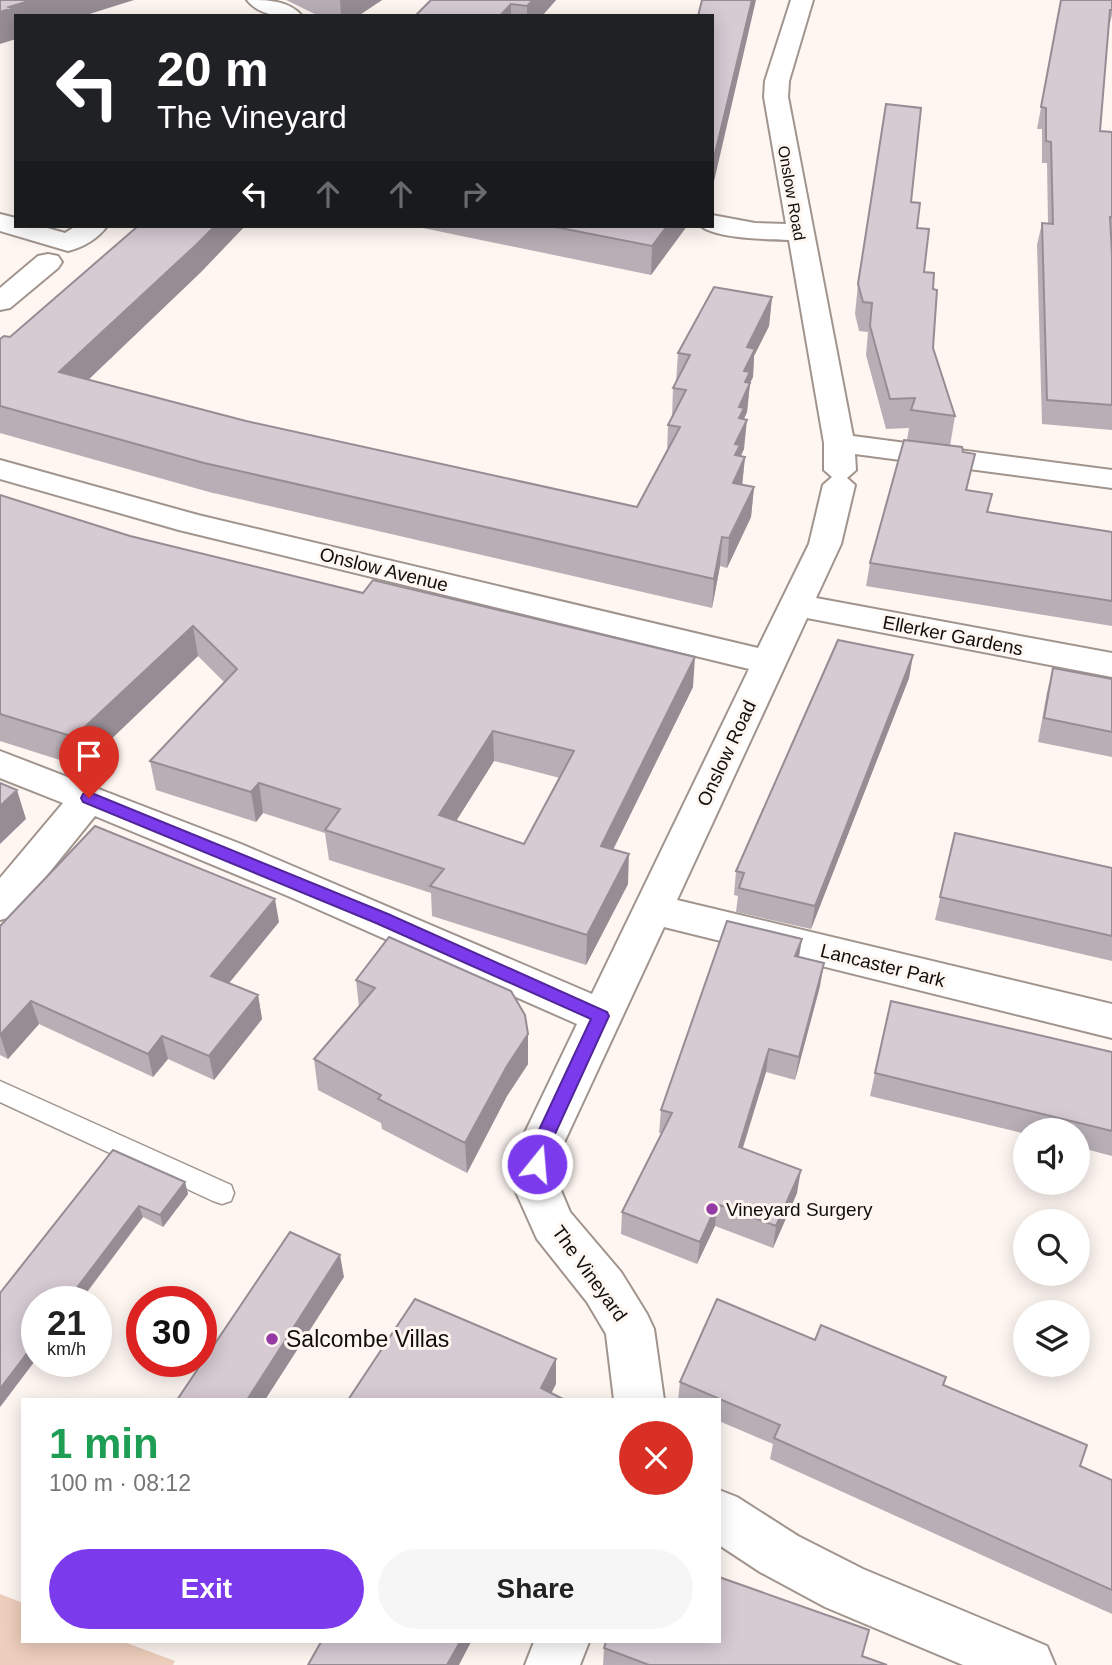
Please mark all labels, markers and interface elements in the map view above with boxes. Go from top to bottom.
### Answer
icon: left [42,42,133,133]
text: 20 m [157,42,269,96]
text: The Vineyard [157,99,347,135]
street label: Onslow Road [775,144,808,242]
icon: left [236,175,274,213]
icon: ahead [309,175,347,213]
icon: ahead [382,175,420,213]
icon: right [455,175,493,213]
street label: Onslow Avenue [317,543,450,596]
street label: Ellerker Gardens [881,612,1025,659]
street label: Onslow Road [693,697,760,809]
pin [59,726,119,798]
icon: arrive [70,737,108,775]
street label: Lancaster Park [818,940,948,991]
map controls [1013,1118,1090,1377]
button: sound [1013,1118,1090,1195]
position arrow [500,1127,574,1201]
place label: Vineyard Surgery [726,1199,873,1220]
marker: Vineyard Surgery [704,1201,720,1217]
button: search [1013,1209,1090,1286]
street label: The Vineyard [548,1222,631,1325]
speed limit sign: 30 [126,1286,217,1377]
button: layers [1013,1300,1090,1377]
text: 21 [47,1303,86,1342]
place label: Salcombe Villas [286,1326,449,1352]
marker: Salcombe Villas [264,1331,280,1347]
text: km/h [47,1339,86,1359]
text: 1 min [49,1420,159,1467]
button: close [619,1421,693,1495]
text: 100 m · 08:12 [49,1470,191,1496]
button: Exit [49,1549,364,1629]
button: Share [378,1549,693,1629]

